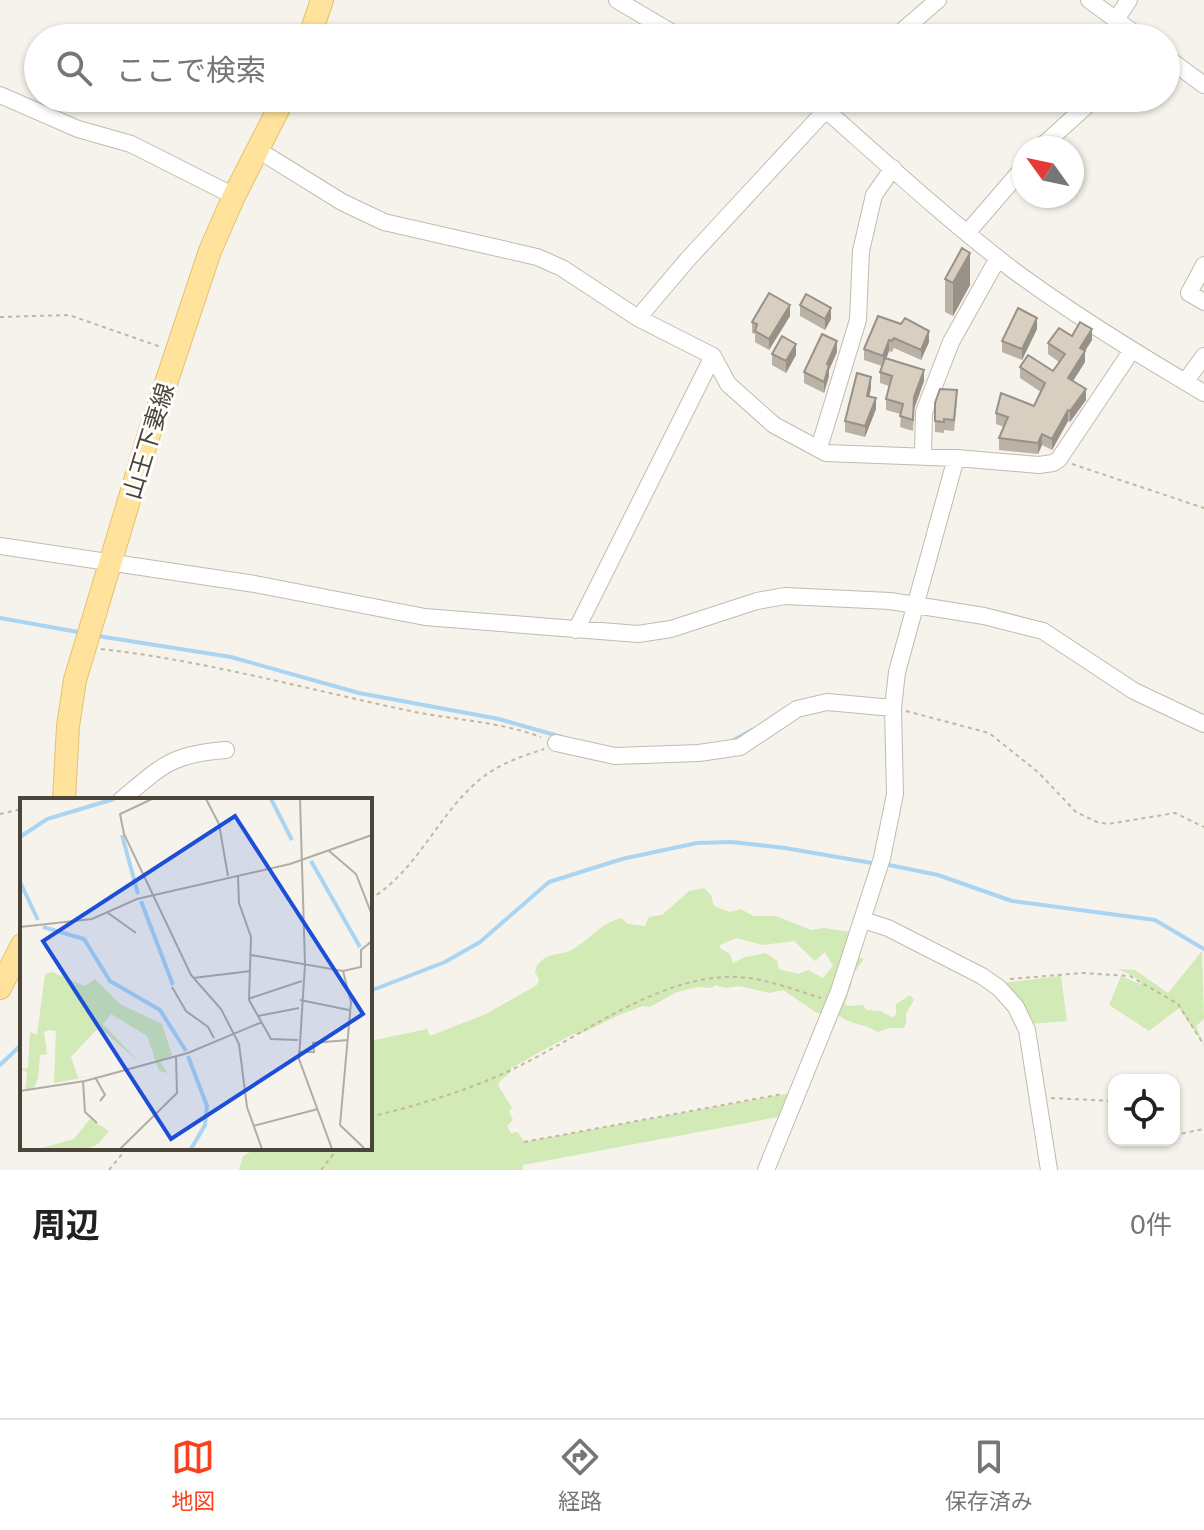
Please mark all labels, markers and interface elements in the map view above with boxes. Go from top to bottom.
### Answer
search box [24,24,1180,112]
icon: search [52,46,96,90]
text: ここで検索 [116,52,266,88]
north arrow [1012,136,1084,208]
street label: 山王下妻線 [117,380,179,502]
inset map [20,798,372,1150]
map controls [1108,1074,1180,1146]
button: locate [1108,1074,1180,1146]
text: 周辺 [32,1205,100,1245]
text: 0件 [1130,1209,1172,1240]
tab: 地図 [171,1435,215,1515]
tab: 経路 [558,1435,602,1515]
tab: 保存済み [945,1435,1033,1515]

